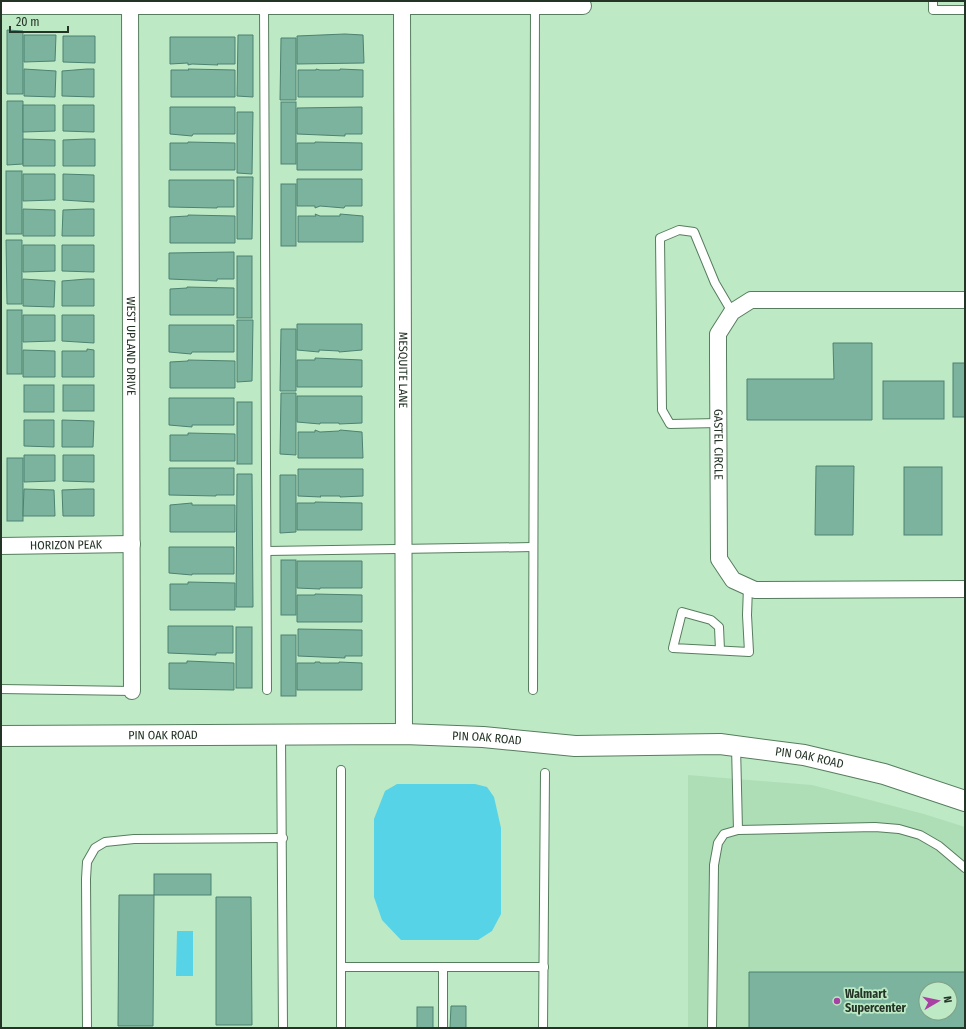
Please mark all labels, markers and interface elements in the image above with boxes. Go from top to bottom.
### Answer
scale bar [10,8,68,34]
text: 20 m [16,15,40,29]
street label: WEST UPLAND DRIVE [124,296,138,396]
street label: MESQUITE LANE [396,332,410,409]
street label: GASTEL CIRCLE [711,409,726,480]
street label: HORIZON PEAK [30,537,103,553]
street label: PIN OAK ROAD [128,728,198,742]
street label: PIN OAK ROAD [452,729,522,748]
street label: PIN OAK ROAD [774,744,845,771]
north arrow [918,981,958,1021]
place label: Walmart Supercenter [845,987,907,1015]
text: N [940,995,954,1004]
marker: Walmart Supercenter [832,996,842,1006]

